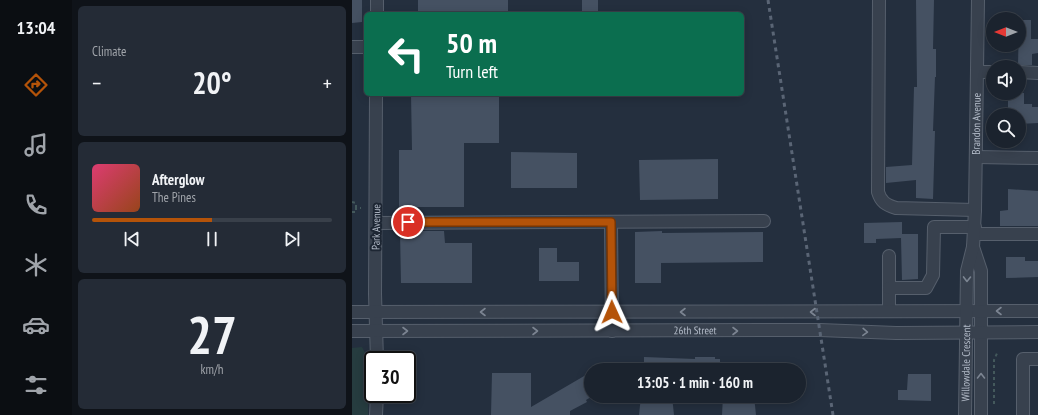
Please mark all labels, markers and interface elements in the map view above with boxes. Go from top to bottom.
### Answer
north arrow [986,12,1026,52]
map controls [986,12,1026,148]
text: 13:04 [17,16,55,39]
text: 50 m [446,24,497,61]
icon: left [380,28,432,80]
text: Climate [92,43,126,60]
text: Turn left [446,60,498,83]
button: sound [986,60,1026,100]
text: 20° [192,63,232,102]
text: − [92,69,101,97]
text: + [323,69,332,97]
icon: directions [22,71,50,99]
street label: Brandon Avenue [969,92,984,155]
button: search [986,108,1026,148]
icon: music [22,131,50,159]
text: Afterglow [152,170,204,189]
text: The Pines [152,189,196,206]
icon: phone [22,191,50,219]
street label: Park Avenue [369,203,383,250]
pin [391,205,425,239]
icon: arrive [397,211,419,233]
icon: previous [121,228,143,250]
icon: pause [201,228,223,250]
icon: next [281,228,303,250]
icon: climate [22,251,50,279]
one-way arrow [963,276,971,282]
position arrow [591,291,633,333]
text: 27 [187,301,237,368]
one-way arrow [996,307,1002,315]
one-way arrow [480,308,486,316]
one-way arrow [680,308,686,316]
one-way arrow [810,308,816,316]
icon: car [22,311,50,339]
street label: 26th Street [674,323,716,337]
street label: Willowdale Crescent [958,324,973,402]
one-way arrow [402,327,408,335]
one-way arrow [532,327,538,335]
one-way arrow [732,327,738,335]
one-way arrow [862,328,868,336]
speed limit sign: 30 [364,351,416,403]
text: km/h [200,361,224,378]
icon: filters [22,371,50,399]
text: 13:05 · 1 min · 160 m [637,373,753,392]
one-way arrow [977,373,985,379]

